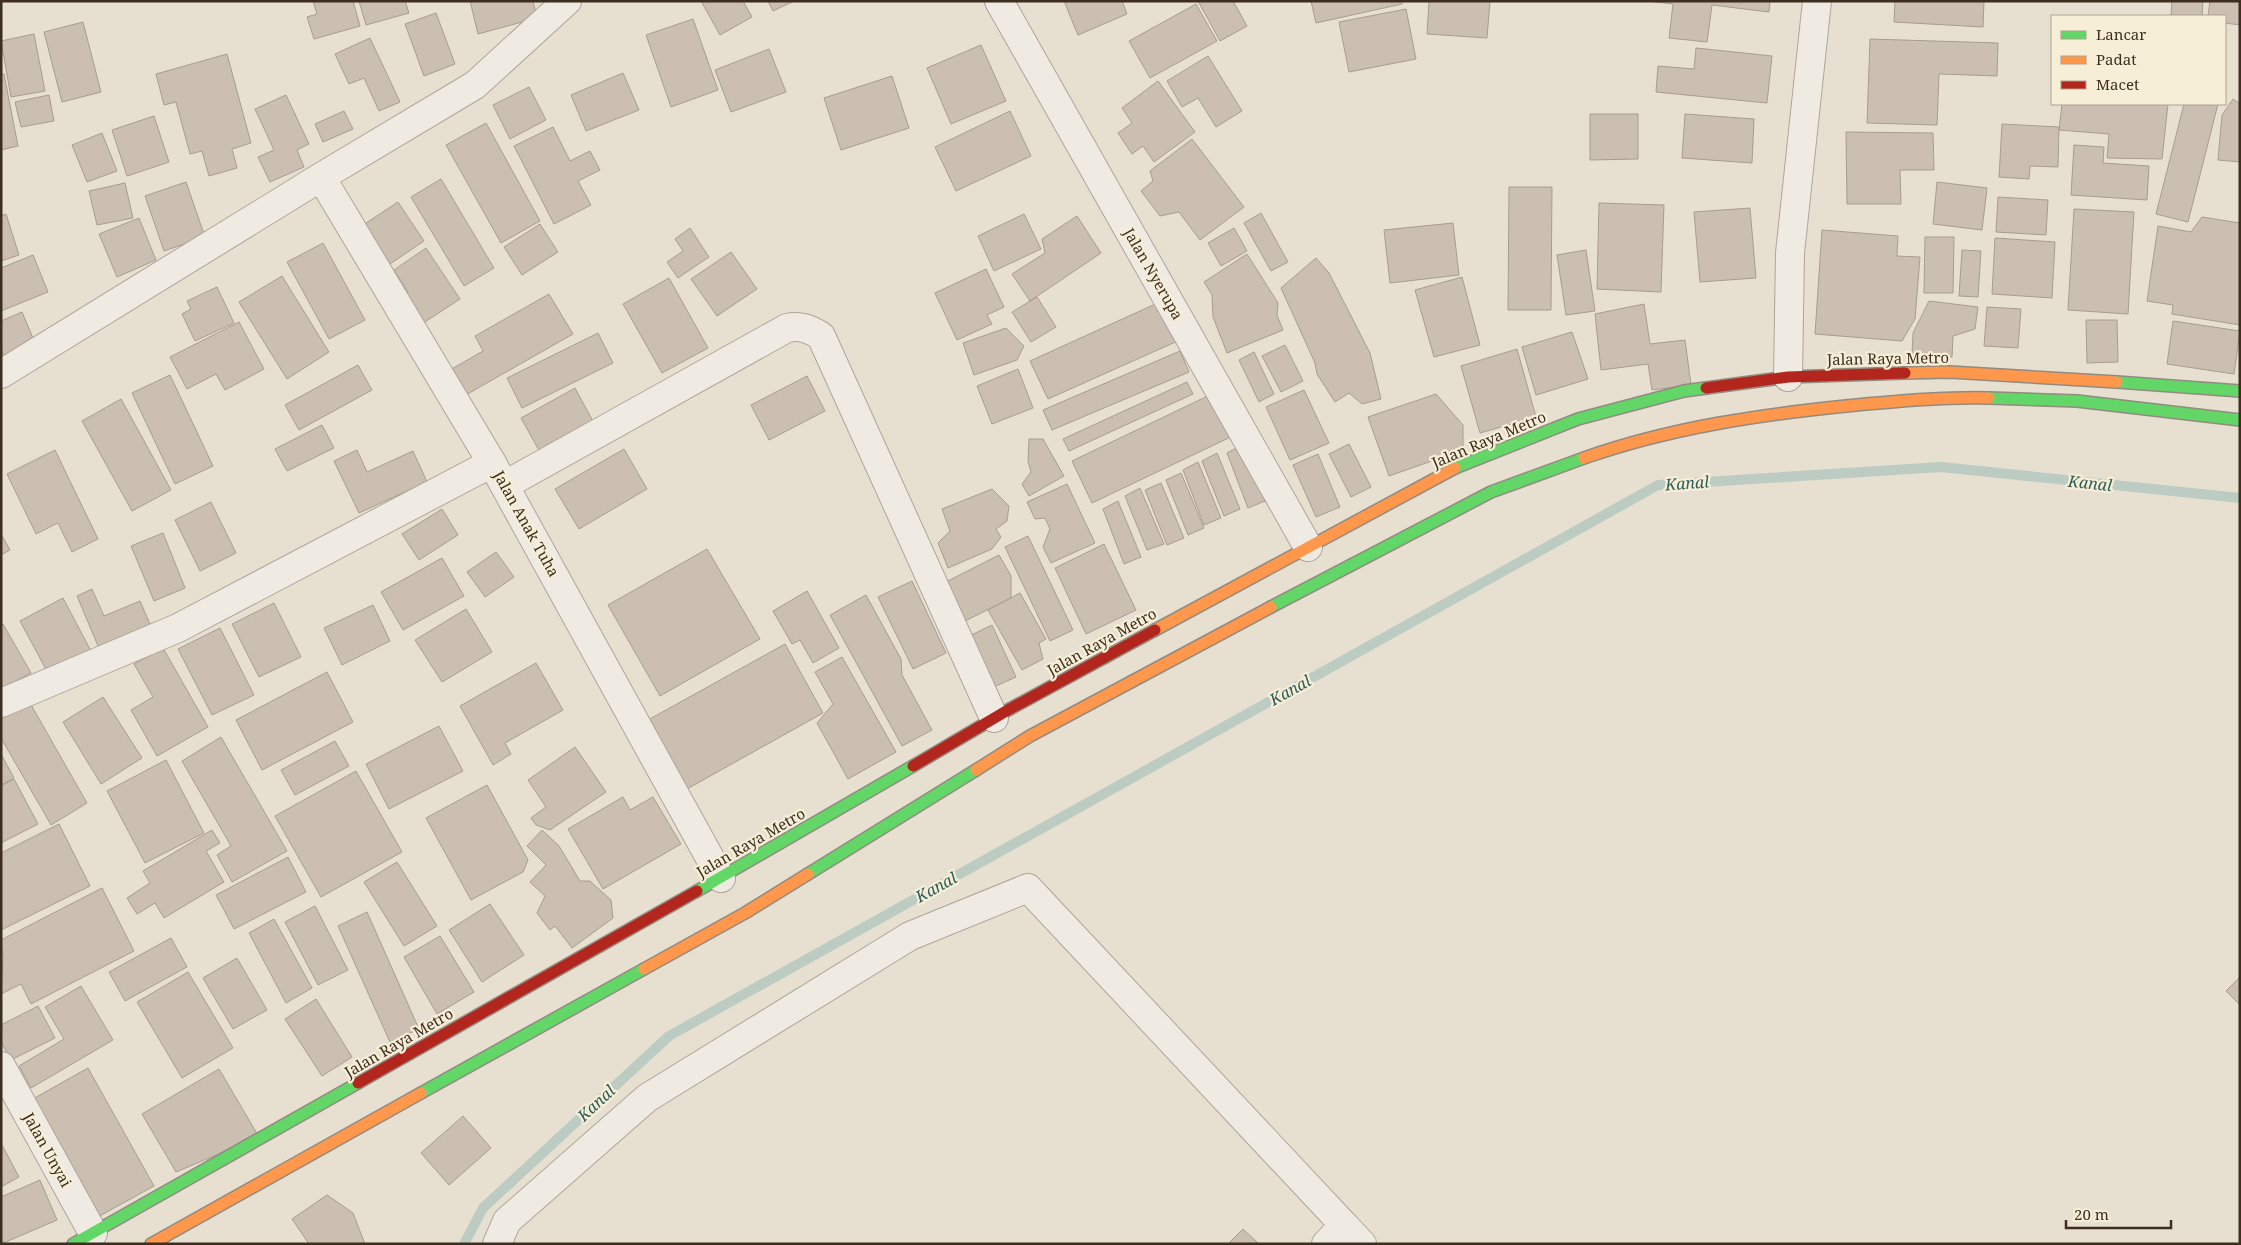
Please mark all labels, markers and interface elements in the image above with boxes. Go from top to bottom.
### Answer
legend [2051,15,2226,105]
text: Lancar [2096,24,2146,44]
text: Padat [2096,49,2136,69]
text: Macet [2096,74,2139,94]
street label: Jalan Nyerupa [1119,223,1188,323]
street label: Jalan Raya Metro [1826,347,1949,369]
street label: Jalan Raya Metro [1427,406,1549,473]
street label: Jalan Anak Tuha [489,466,564,580]
water label: Kanal [1663,470,1710,496]
water label: Kanal [2066,470,2113,496]
street label: Jalan Raya Metro [1042,603,1160,680]
water label: Kanal [1264,670,1315,711]
street label: Jalan Raya Metro [692,803,808,882]
water label: Kanal [910,867,961,908]
street label: Jalan Raya Metro [340,1003,456,1082]
water label: Kanal [572,1080,620,1127]
street label: Jalan Unyai [19,1108,77,1191]
scale bar [2066,1198,2171,1230]
text: 20 m [2074,1204,2109,1224]

